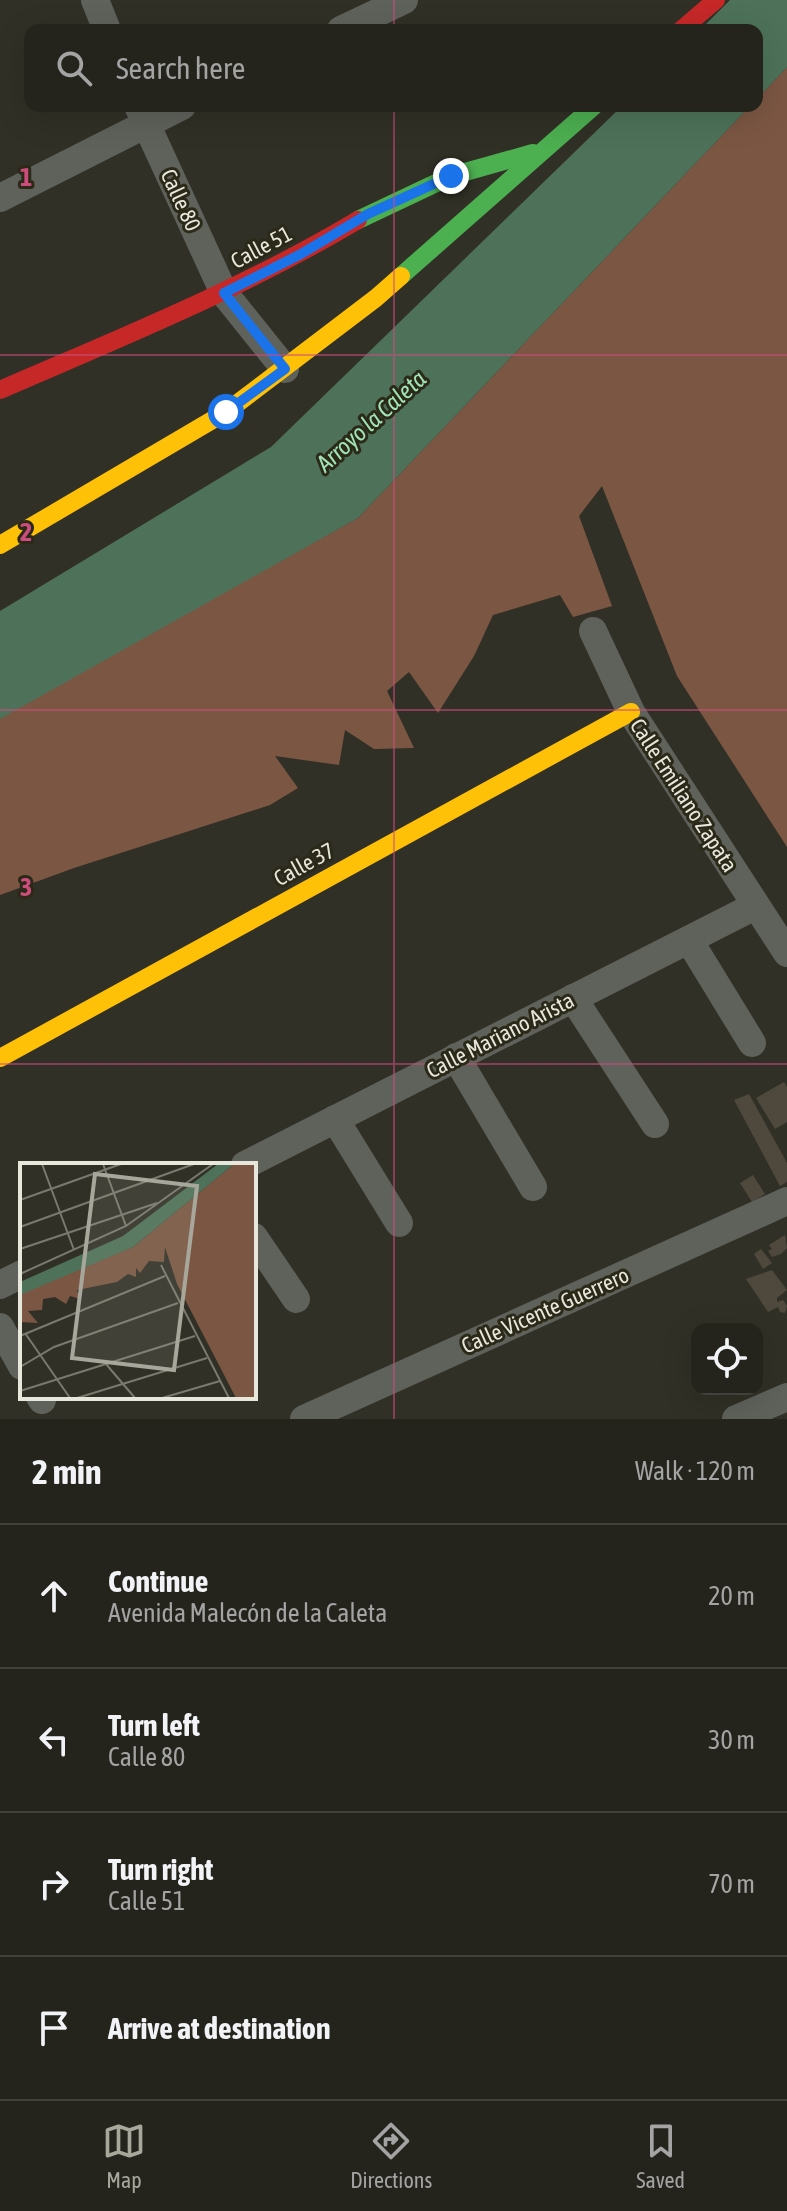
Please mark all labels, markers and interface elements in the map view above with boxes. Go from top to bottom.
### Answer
search box [24,24,763,112]
icon: search [52,46,96,90]
text: Search here [116,51,245,85]
route end [433,158,469,194]
text: 1 [20,162,32,192]
street label: Calle 80 [155,165,207,235]
street label: Calle 51 [226,220,296,274]
water label: Arroyo la Caleta [310,365,431,478]
route start [208,394,244,430]
text: 2 [20,517,32,547]
street label: Calle Emiliano Zapata [625,714,743,876]
street label: Calle 37 [269,837,339,891]
text: 3 [20,872,32,902]
street label: Calle Mariano Arista [422,987,578,1083]
inset map [20,1163,256,1399]
street label: Calle Vicente Guerrero [457,1261,633,1359]
map controls [691,1323,763,1395]
button: locate [691,1323,763,1395]
text: 2 min [32,1452,101,1491]
text: Walk · 120 m [635,1456,755,1486]
text: Continue [108,1564,208,1598]
icon: ahead [32,1574,76,1618]
text: 20 m [708,1581,755,1611]
text: Avenida Malecón de la Caleta [108,1598,387,1628]
text: Turn left [108,1708,200,1742]
icon: left [32,1718,76,1762]
text: 30 m [708,1725,755,1755]
text: Calle 80 [108,1742,185,1772]
text: Turn right [108,1852,214,1886]
icon: right [32,1862,76,1906]
text: 70 m [708,1869,755,1899]
text: Calle 51 [108,1886,185,1916]
icon: arrive [32,2006,76,2050]
text: Arrive at destination [108,2011,330,2045]
tab: Map [102,2119,146,2193]
tab: Directions [350,2119,432,2193]
tab: Saved [636,2119,685,2193]

